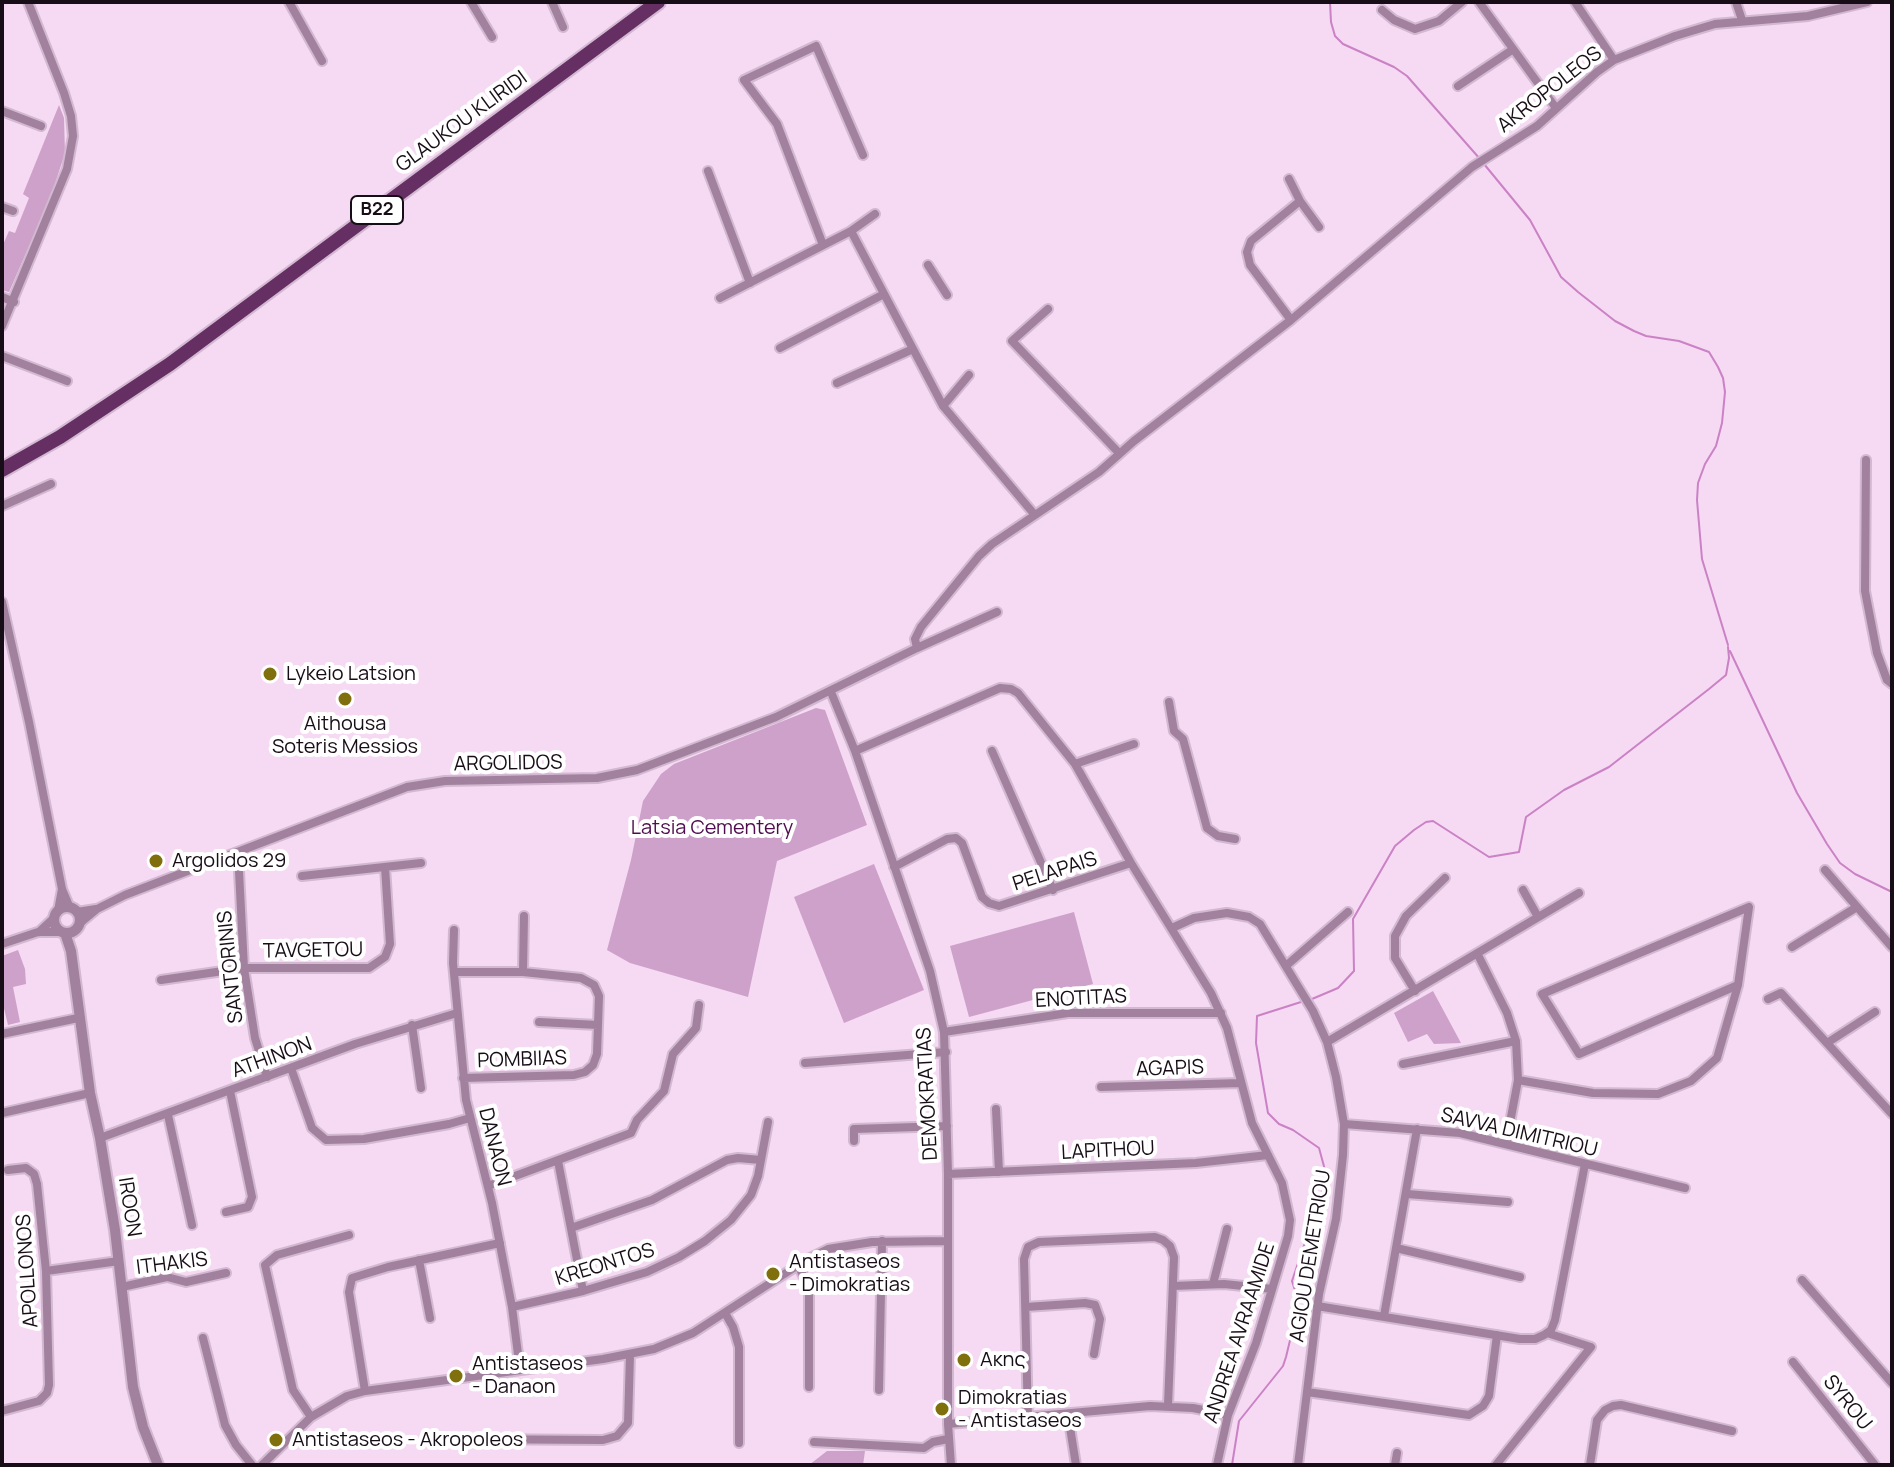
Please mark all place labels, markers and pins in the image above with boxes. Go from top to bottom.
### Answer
place label: Lykeio Latsion [286,662,416,686]
marker: Lykeio Latsion [261,665,279,683]
marker: Aithousa Soteris Messios [336,690,354,708]
place label: Aithousa Soteris Messios [272,712,418,759]
place label: Argolidos 29 [172,849,286,873]
marker: Argolidos 29 [147,852,165,870]
place label: Antistaseos - Dimokratias [789,1250,910,1297]
marker: Antistaseos - Dimokratias [764,1265,782,1283]
place label: Ακης [980,1348,1025,1372]
marker: Ακης [955,1351,973,1369]
place label: Antistaseos - Danaon [472,1352,583,1399]
marker: Antistaseos - Danaon [447,1367,465,1385]
place label: Dimokratias - Antistaseos [958,1386,1082,1433]
marker: Dimokratias - Antistaseos [933,1400,951,1418]
place label: Antistaseos - Akropoleos [292,1428,523,1452]
marker: Antistaseos - Akropoleos [267,1431,285,1449]

